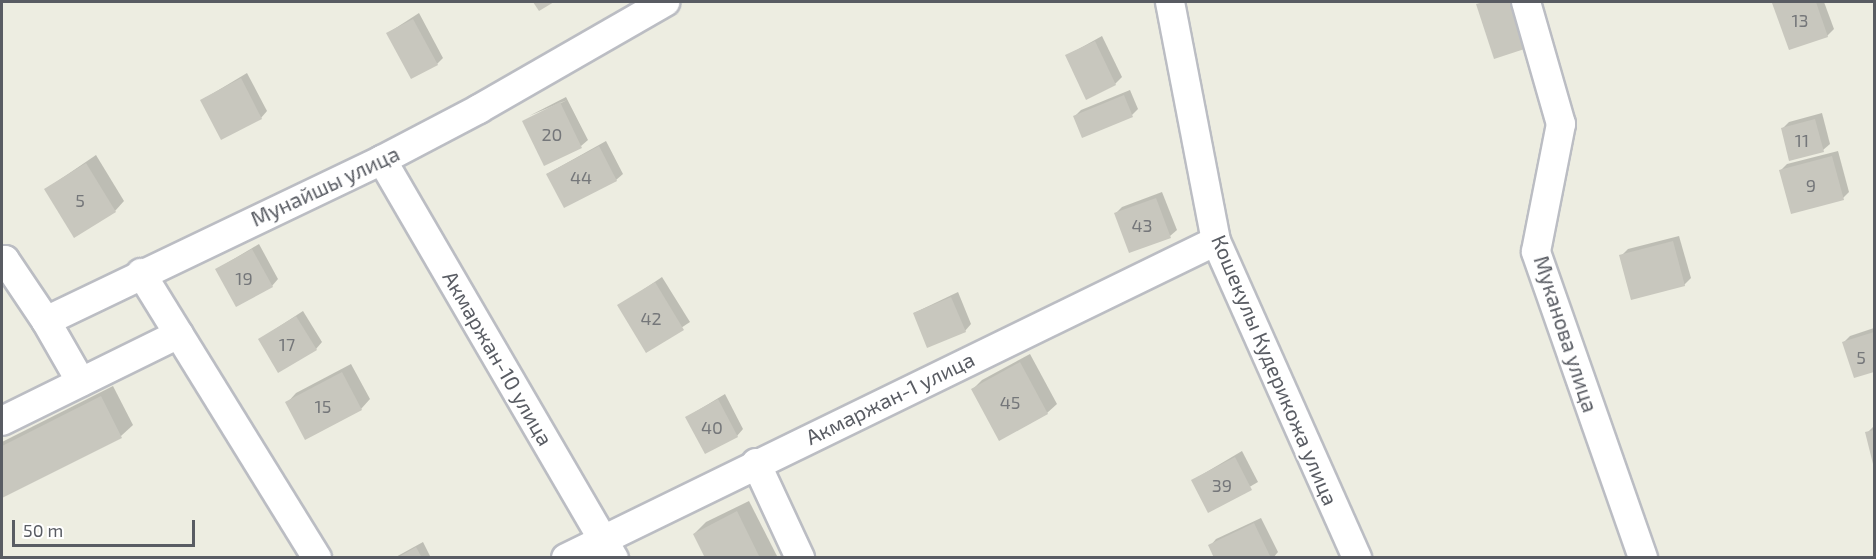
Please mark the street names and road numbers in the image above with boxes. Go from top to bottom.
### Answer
street label: Мунайшы улица [247,141,403,231]
street label: Кошекулы Кудерикожа улица [1206,231,1344,509]
street label: Муканова улица [1529,252,1603,416]
street label: Акмаржан-10 улица [438,266,558,450]
street label: Акмаржан-1 улица [801,346,979,450]

